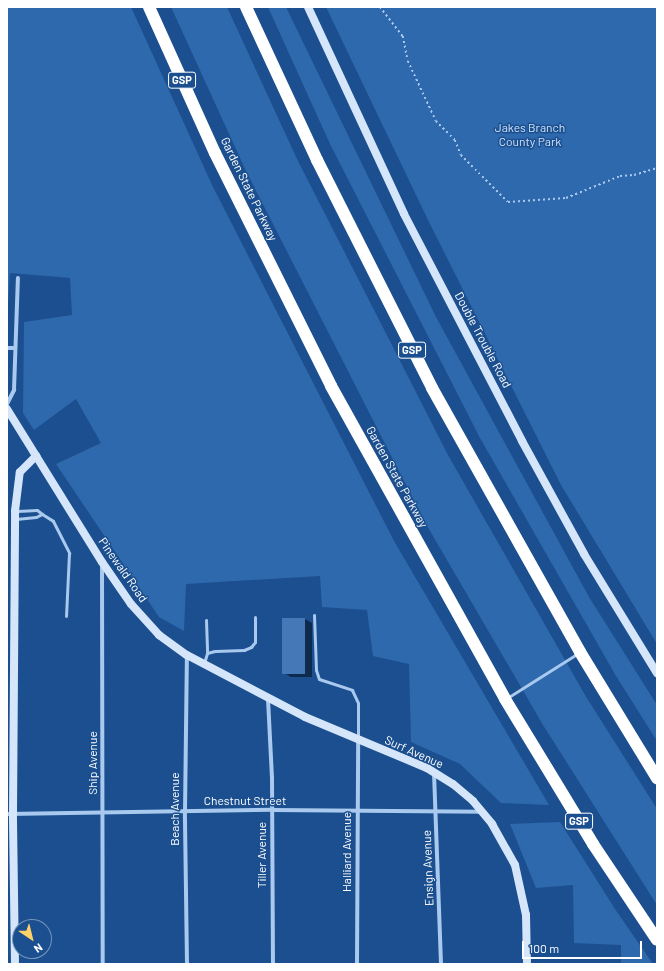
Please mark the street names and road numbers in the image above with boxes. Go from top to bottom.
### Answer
road number: GSP [168,71,196,89]
street label: Garden State Parkway [218,135,280,243]
street label: Double Trouble Road [452,290,514,390]
road number: GSP [398,341,426,359]
street label: Garden State Parkway [363,424,431,530]
street label: Pinewald Road [95,535,151,605]
street label: Ship Avenue [86,731,100,795]
street label: Surf Avenue [382,733,446,771]
street label: Beach Avenue [168,772,182,846]
street label: Chestnut Street [204,794,286,808]
street label: Halliard Avenue [340,812,354,892]
road number: GSP [565,812,593,830]
street label: Tiller Avenue [255,822,269,888]
street label: Ensign Avenue [419,830,437,906]

